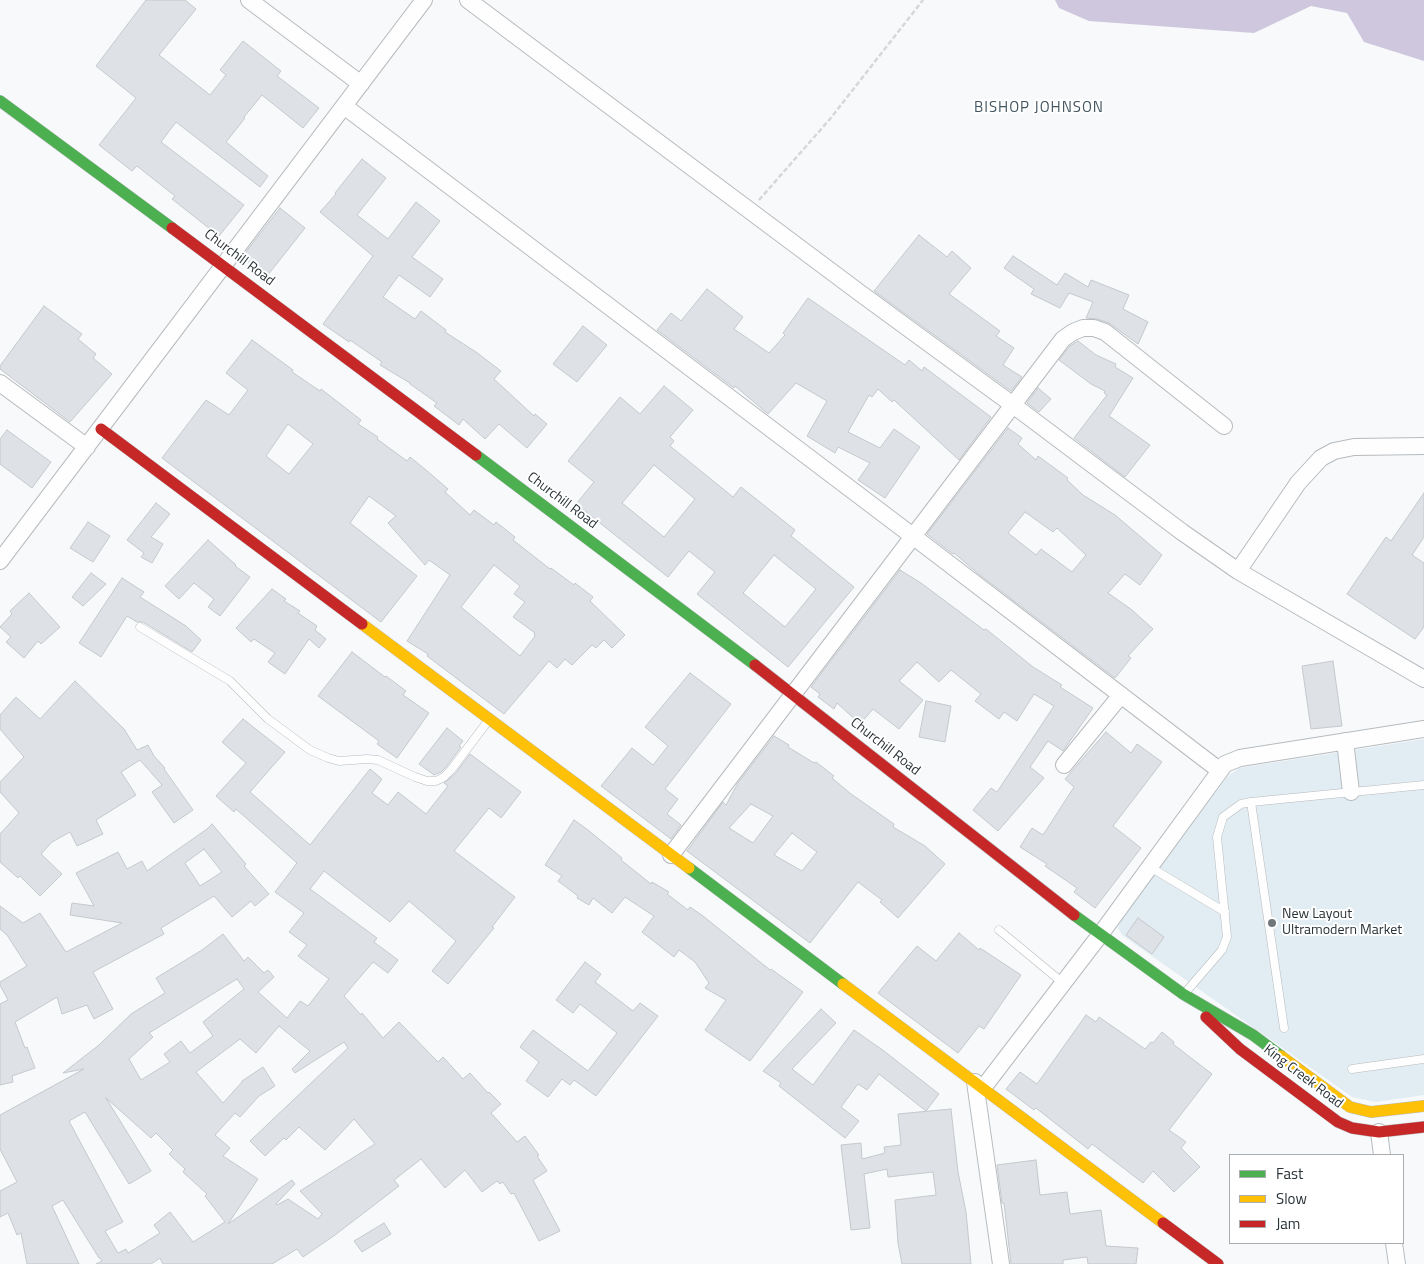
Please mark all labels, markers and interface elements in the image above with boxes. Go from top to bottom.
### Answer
district label: BISHOP JOHNSON [972,99,1106,117]
street label: Churchill Road [200,226,278,290]
street label: Churchill Road [523,469,601,533]
street label: Churchill Road [847,715,923,779]
place label: New Layout Ultramodern Market [1282,907,1402,940]
marker: New Layout Ultramodern Market [1266,917,1278,929]
street label: King Creek Road [1260,1042,1346,1112]
legend [1229,1154,1404,1244]
text: Fast [1276,1162,1303,1185]
text: Slow [1276,1187,1307,1210]
text: Jam [1276,1212,1300,1235]

